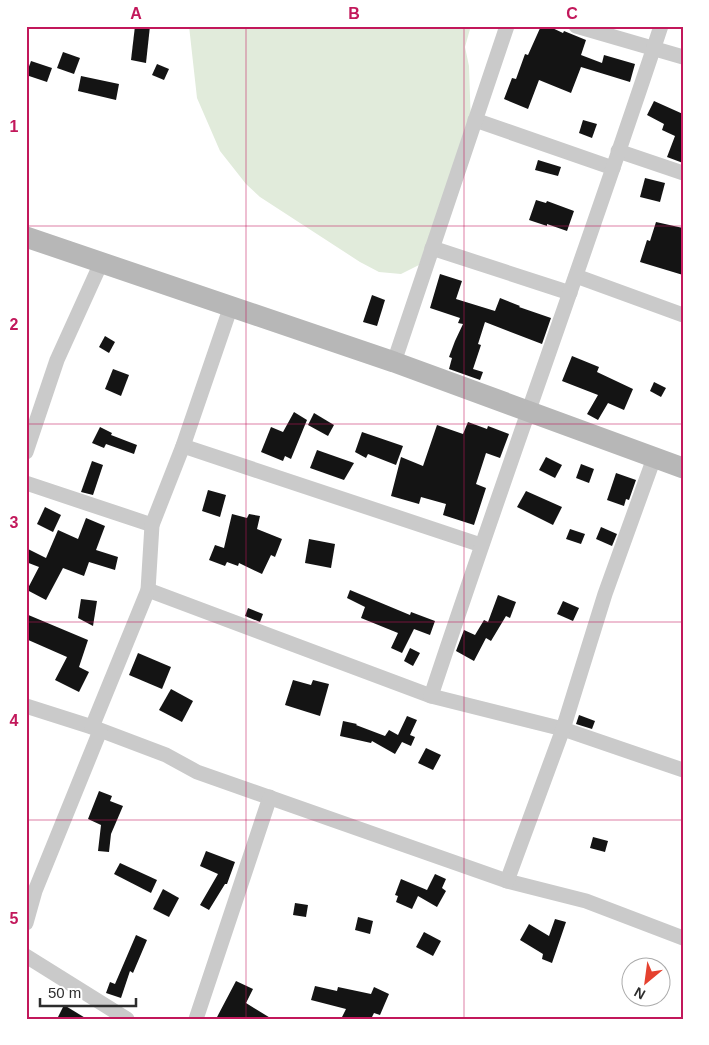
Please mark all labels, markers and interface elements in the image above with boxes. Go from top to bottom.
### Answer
text: A [130,5,142,22]
text: B [348,5,360,22]
text: C [566,5,578,22]
text: 1 [10,118,19,135]
text: 2 [10,316,19,333]
text: 3 [10,514,19,531]
text: 4 [10,712,19,729]
text: 5 [10,910,19,927]
north arrow [622,958,672,1008]
scale bar [40,975,136,1007]
text: 50 m [48,984,81,1001]
text: N [631,984,648,1003]

